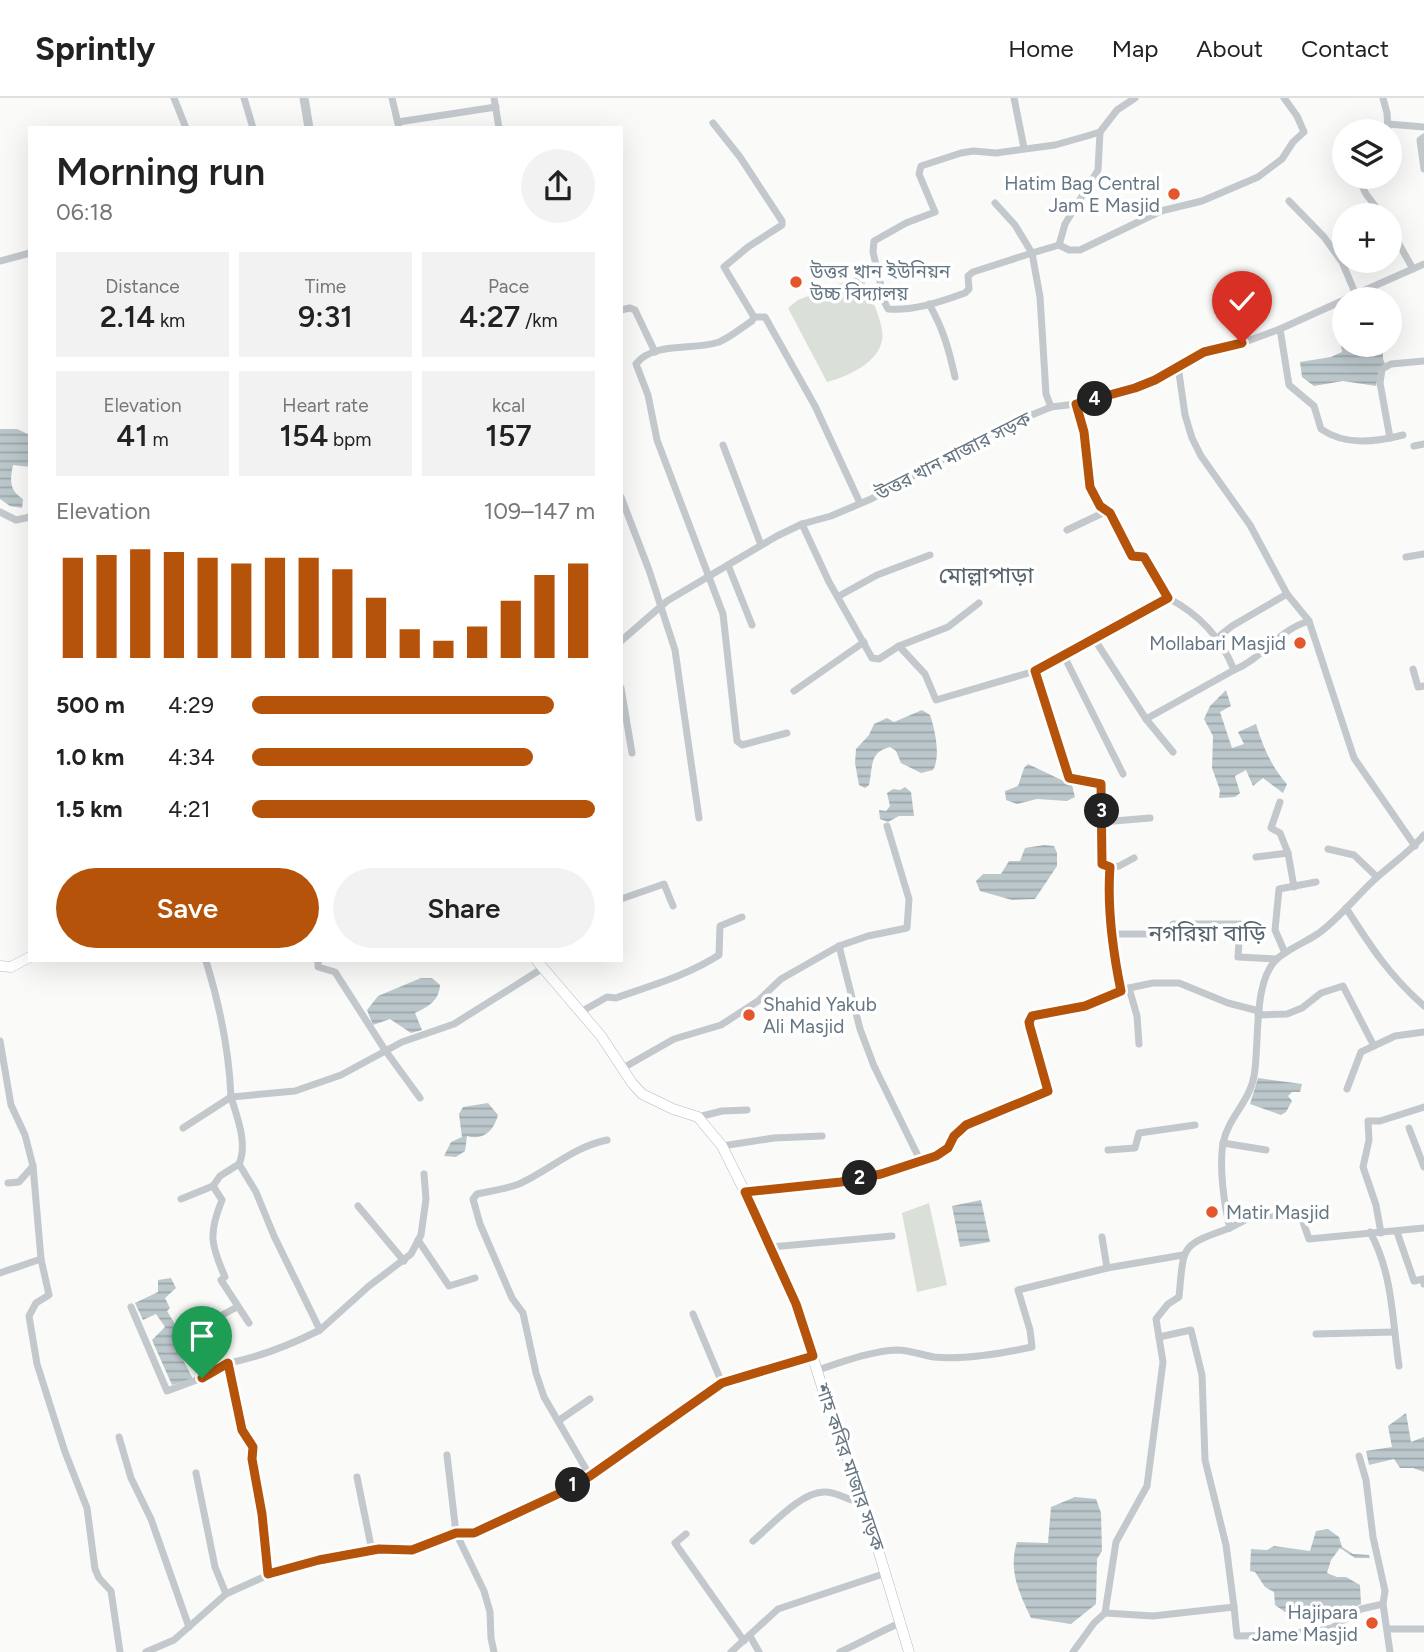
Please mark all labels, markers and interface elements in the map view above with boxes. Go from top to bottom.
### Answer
text: Sprintly [35,29,155,68]
text: Home [1008,34,1074,63]
text: Map [1112,34,1158,63]
text: About [1196,34,1263,63]
text: Contact [1301,34,1389,63]
map controls [1332,119,1402,357]
button: layers [1332,119,1402,189]
text: Morning run [56,149,265,195]
button: share [521,149,595,223]
place label: Hatim Bag Central Jam E Masjid [1004,172,1160,217]
marker: Hatim Bag Central Jam E Masjid [1166,186,1182,202]
text: 06:18 [56,198,113,226]
button: + [1332,203,1402,273]
place label: উত্তর খান ইউনিয়ন উচ্চ বিদ্যালয় [809,260,951,305]
pin [1212,271,1272,343]
marker: উত্তর খান ইউনিয়ন উচ্চ বিদ্যালয় [788,274,804,290]
text: Distance [105,275,180,298]
text: Time [305,275,346,298]
text: Pace [488,275,529,298]
icon: check [1223,282,1261,320]
button: − [1332,287,1402,357]
text: 2.14 [100,298,155,335]
text: 9:31 [298,298,353,335]
text: 4:27 [459,298,520,335]
text: km [155,309,185,332]
text: /km [520,309,558,332]
pin: 4 [1078,382,1112,416]
text: 4 [1088,387,1101,410]
text: Elevation [103,394,182,417]
text: Heart rate [282,394,369,417]
text: kcal [492,394,525,417]
street label: উত্তর খান মাজার সড়ক [870,406,1035,506]
text: 41 [116,417,148,454]
text: 154 [280,417,328,454]
text: 157 [485,417,532,454]
text: m [148,428,169,451]
text: bpm [328,428,371,451]
text: Elevation [56,497,151,525]
text: 109–147 m [484,497,595,525]
district label: মোল্লাপাড়া [938,561,1034,589]
place label: Mollabari Masjid [1149,632,1286,655]
marker: Mollabari Masjid [1292,635,1308,651]
text: 500 m [56,691,125,719]
text: 4:29 [168,691,214,719]
text: 1.0 km [56,743,124,771]
text: 4:34 [168,743,215,771]
pin: 3 [1084,794,1120,828]
text: 1.5 km [56,795,123,823]
text: 4:21 [168,795,210,823]
text: 3 [1096,799,1107,822]
button: Save [56,868,319,948]
button: Share [333,868,595,948]
district label: নগরিয়া বাড়ি [1147,919,1266,947]
place label: Shahid Yakub Ali Masjid [763,993,877,1038]
marker: Shahid Yakub Ali Masjid [741,1007,757,1023]
pin: 2 [842,1160,878,1196]
text: 2 [854,1166,865,1189]
place label: Matir Masjid [1226,1201,1330,1224]
marker: Matir Masjid [1204,1204,1220,1220]
pin [172,1306,232,1378]
icon: arrive [183,1317,221,1355]
street label: শাহ কবির মাজার সড়ক [810,1379,890,1554]
pin: 1 [556,1468,590,1502]
text: 1 [568,1473,577,1496]
place label: Hajipara Jame Masjid [1252,1601,1358,1646]
marker: Hajipara Jame Masjid [1364,1615,1380,1631]

